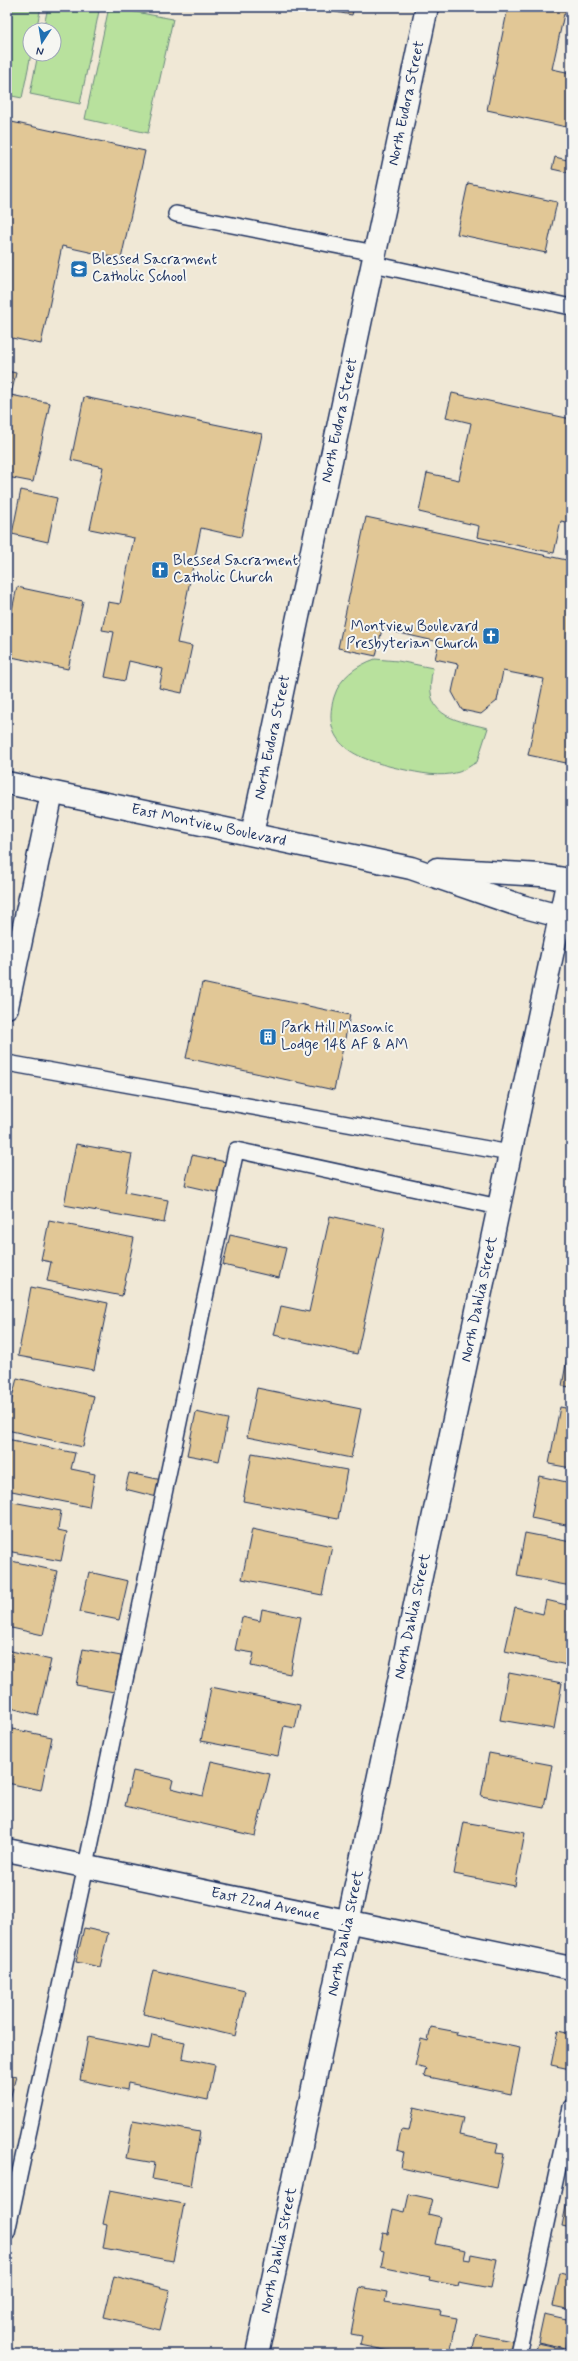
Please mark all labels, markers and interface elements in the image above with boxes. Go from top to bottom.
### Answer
north arrow [22,22,62,62]
street label: North Eudora Street [384,39,430,168]
text: N [35,43,45,58]
place label: Blessed Sacrament Catholic School [92,250,217,287]
school or university icon: Blessed Sacrament Catholic School [69,259,89,279]
street label: North Eudora Street [317,356,363,485]
place label: Blessed Sacrament Catholic Church [173,551,298,588]
church icon: Blessed Sacrament Catholic Church [150,560,170,580]
place label: Montview Boulevard Presbyterian Church [346,617,478,654]
church icon: Montview Boulevard Presbyterian Church [481,626,501,646]
street label: North Eudora Street [250,673,295,801]
street label: East Montview Boulevard [129,799,288,851]
place label: Park Hill Masonic Lodge 148 AF & AM [281,1018,408,1056]
building icon: Park Hill Masonic Lodge 148 AF & AM [258,1027,278,1047]
street label: North Dahlia Street [456,1234,502,1364]
street label: North Dahlia Street [390,1551,436,1681]
street label: North Dahlia Street [323,1868,369,1998]
street label: East 22nd Avenue [209,1883,322,1925]
street label: North Dahlia Street [256,2185,302,2315]

